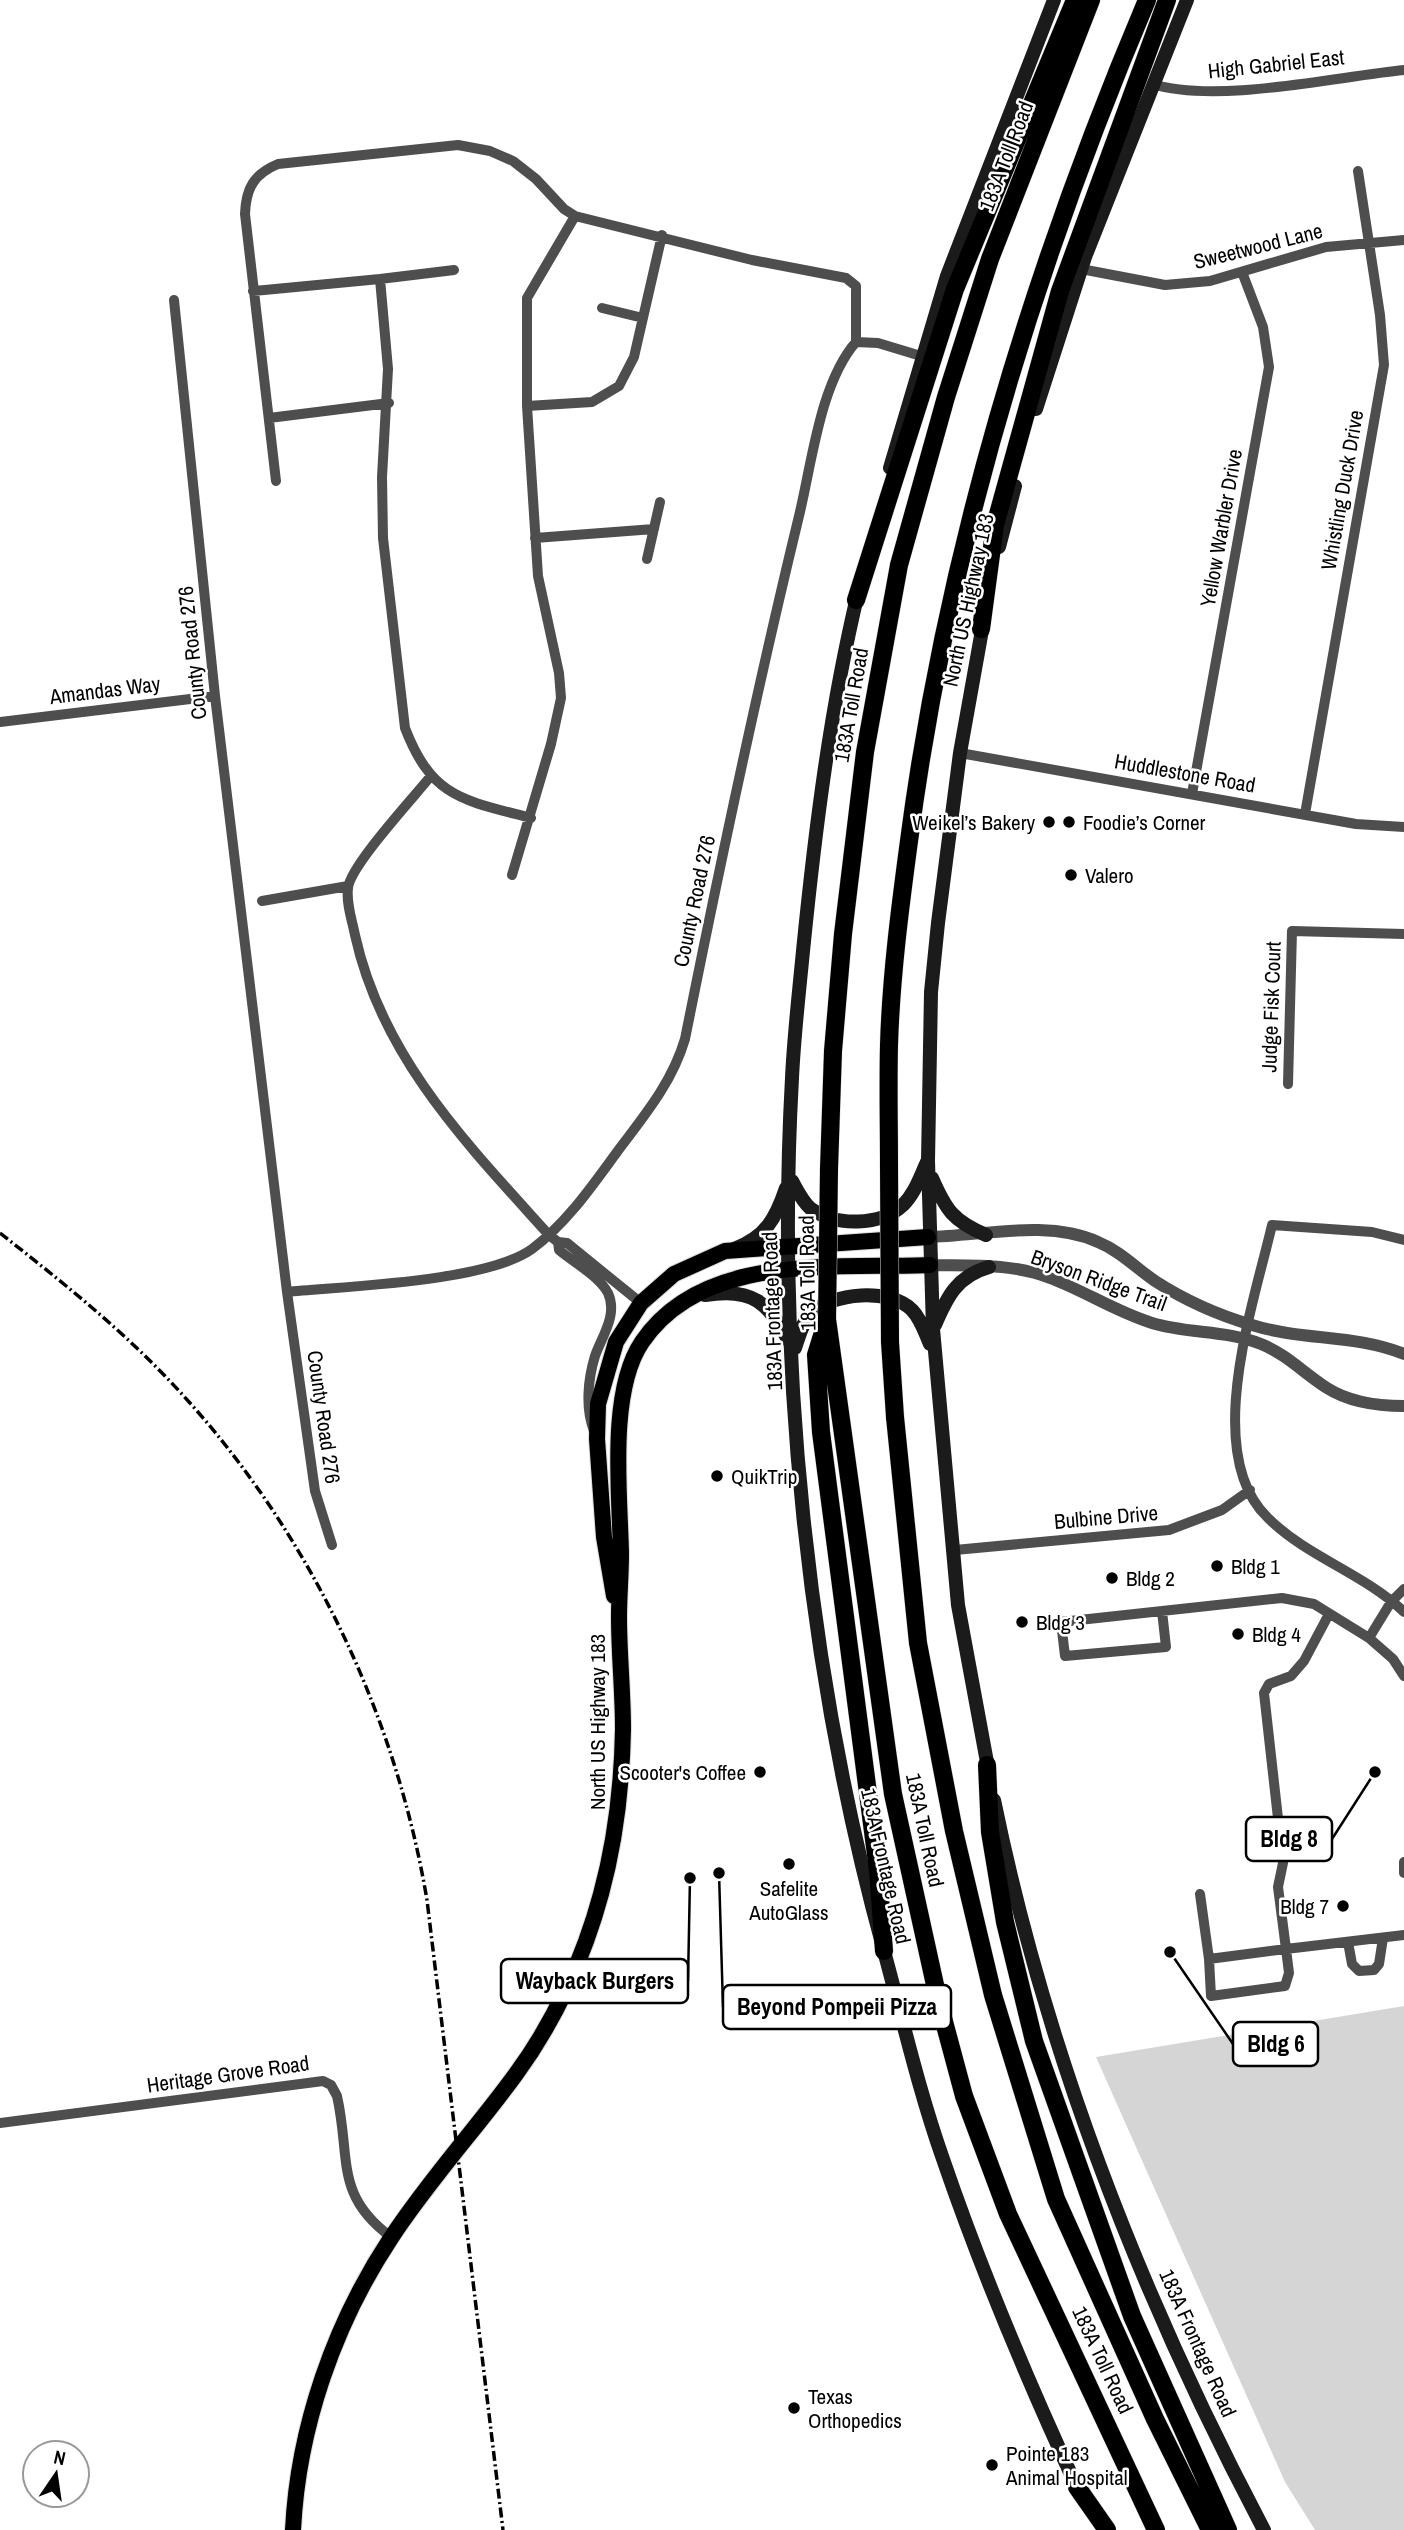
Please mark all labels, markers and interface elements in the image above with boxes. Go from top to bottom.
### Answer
street label: High Gabriel East [1206,42,1346,86]
street label: 183A Toll Road [972,97,1040,215]
street label: Sweetwood Lane [1190,216,1326,276]
street label: Whistling Duck Drive [1314,408,1370,572]
street label: Yellow Warbler Drive [1193,447,1249,609]
street label: North US Highway 183 [936,511,1000,689]
street label: County Road 276 [171,585,213,721]
street label: 183A Toll Road [827,646,875,764]
street label: Amandas Way [47,669,162,711]
street label: Huddlestone Road [1112,746,1258,800]
place label: Weikel’s Bakery [912,808,1035,837]
place label: Foodie’s Corner [1083,808,1206,837]
marker: Weikel’s Bakery [1041,814,1057,830]
marker: Foodie’s Corner [1061,814,1077,830]
street label: County Road 276 [666,832,722,970]
place label: Valero [1085,861,1134,890]
marker: Valero [1063,867,1079,883]
street label: Judge Fisk Court [1254,941,1288,1073]
street label: 183A Toll Road [791,1215,823,1331]
street label: 183A Frontage Road [755,1231,789,1391]
street label: Bryson Ridge Trail [1027,1242,1171,1318]
street label: County Road 276 [300,1349,348,1485]
place label: QuikTrip [731,1462,797,1491]
marker: QuikTrip [709,1468,725,1484]
street label: Bulbine Drive [1053,1498,1159,1536]
place label: Bldg 1 [1231,1552,1280,1581]
marker: Bldg 1 [1209,1558,1225,1574]
place label: Bldg 2 [1126,1564,1175,1593]
marker: Bldg 2 [1104,1570,1120,1586]
place label: Bldg 3 [1036,1608,1085,1637]
marker: Bldg 3 [1014,1614,1030,1630]
place label: Bldg 4 [1252,1620,1301,1649]
marker: Bldg 4 [1230,1626,1246,1642]
street label: North US Highway 183 [583,1634,612,1810]
place label: Scooter's Coffee [620,1758,746,1787]
marker: Scooter's Coffee [752,1764,768,1780]
street label: 183A Toll Road [899,1770,951,1890]
street label: 183A Frontage Road [854,1785,918,1947]
callout: Bldg 8 [1246,1817,1332,1861]
text: Bldg 8 [1260,1823,1318,1854]
marker: Safelite AutoGlass [781,1856,797,1872]
place label: Safelite AutoGlass [748,1874,829,1927]
place label: Bldg 7 [1280,1892,1329,1921]
marker: Bldg 7 [1335,1898,1351,1914]
callout: Wayback Burgers [501,1959,688,2003]
text: Wayback Burgers [516,1965,674,1996]
callout: Beyond Pompeii Pizza [723,1985,951,2029]
text: Beyond Pompeii Pizza [737,1991,938,2022]
callout: Bldg 6 [1233,2022,1318,2066]
text: Bldg 6 [1247,2028,1305,2059]
street label: Heritage Grove Road [145,2048,311,2100]
street label: 183A Frontage Road [1152,2265,1244,2421]
street label: 183A Toll Road [1065,2302,1141,2418]
place label: Texas Orthopedics [808,2382,902,2435]
marker: Texas Orthopedics [786,2400,802,2416]
north arrow [21,2439,91,2509]
place label: Pointe 183 Animal Hospital [1005,2439,1128,2492]
text: N [51,2444,68,2471]
marker: Pointe 183 Animal Hospital [984,2457,1000,2473]

